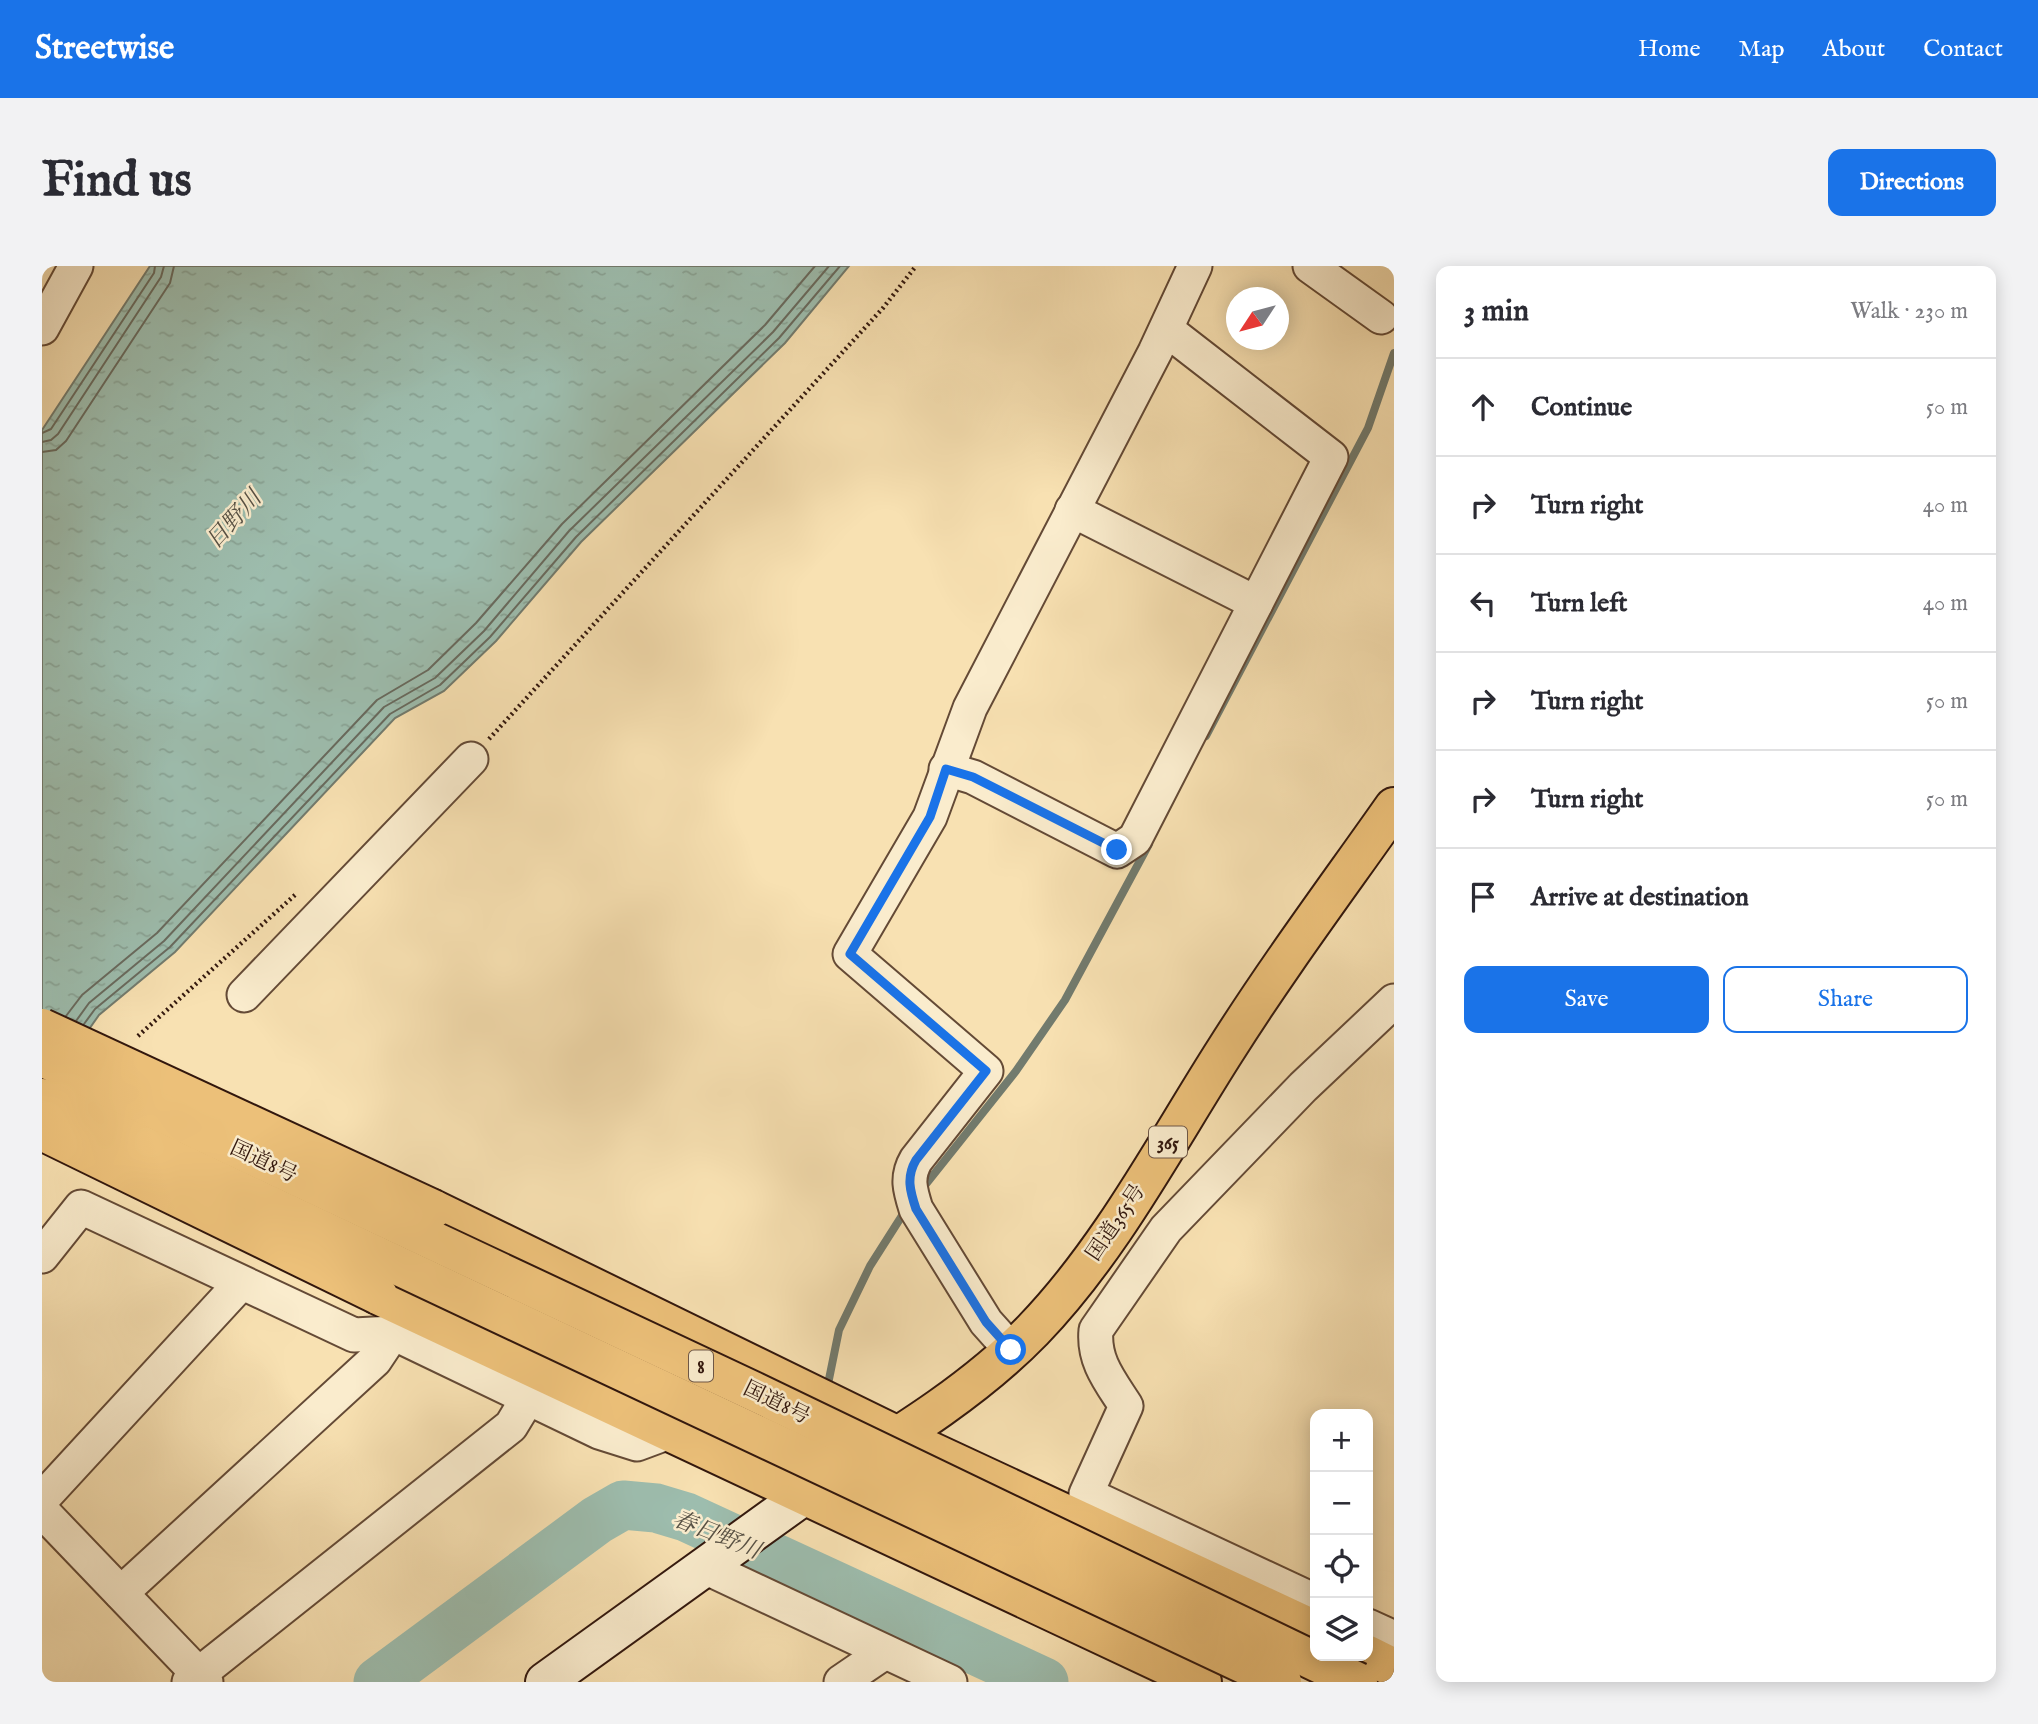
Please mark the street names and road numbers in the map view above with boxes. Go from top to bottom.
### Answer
road number: 365 [1149,1126,1187,1157]
street label: 国道8号 [225,1135,301,1190]
street label: 国道365号 [1081,1179,1152,1267]
road number: 8 [689,1350,713,1382]
street label: 国道8号 [738,1376,814,1431]

